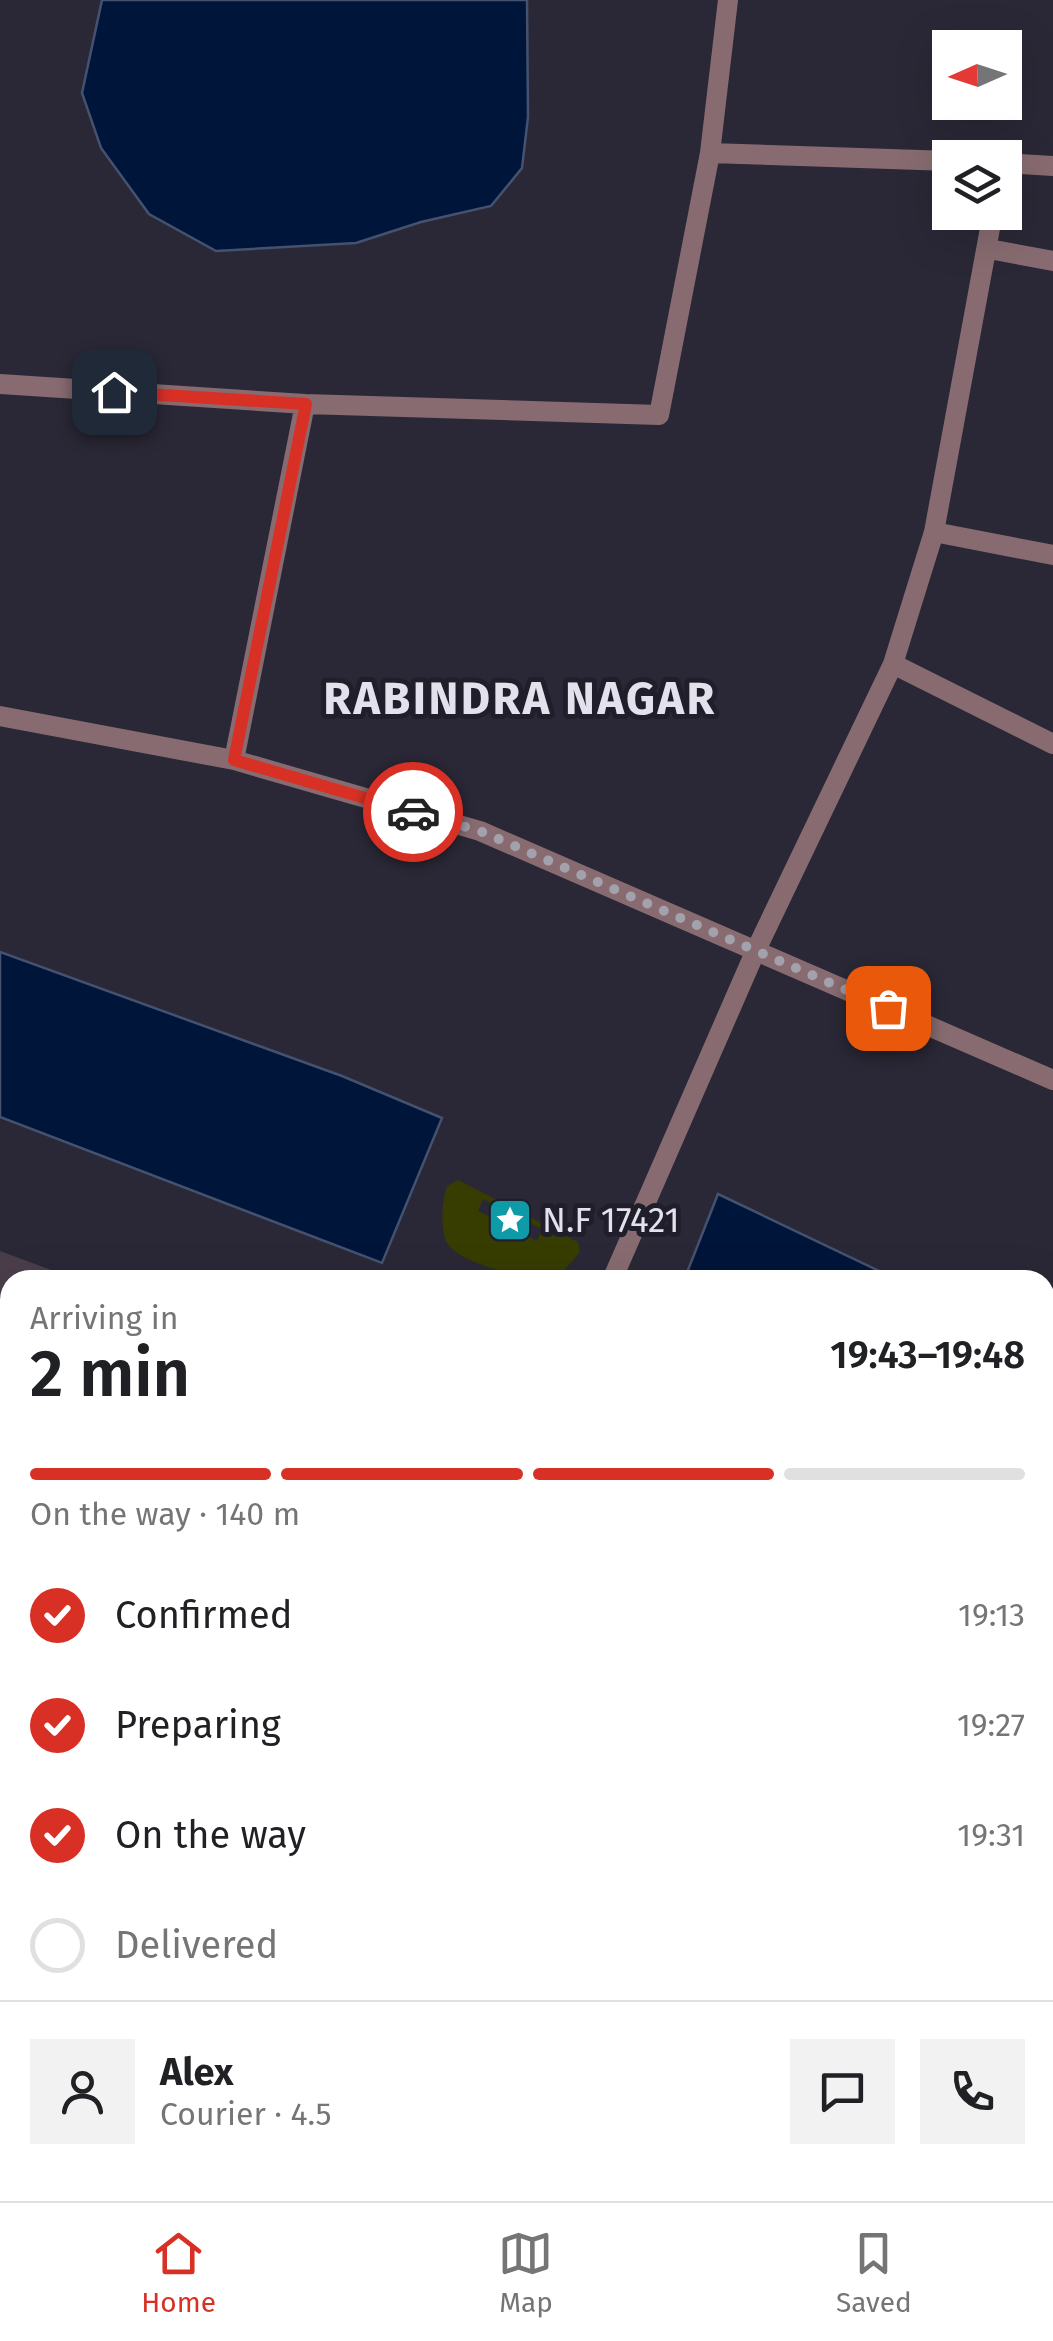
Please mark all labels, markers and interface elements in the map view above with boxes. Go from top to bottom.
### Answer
north arrow [932,30,1022,120]
map controls [932,30,1022,230]
button: layers [932,140,1022,230]
pin [72,350,157,435]
icon: home [87,365,142,420]
district label: RABINDRA NAGAR [323,672,717,726]
courier [363,762,463,862]
icon: car [386,785,441,840]
pin [846,966,931,1051]
icon: bag [861,981,916,1036]
place icon: N.F 17421 [487,1197,533,1243]
place label: N.F 17421 [542,1199,680,1241]
text: Arriving in [30,1299,178,1337]
text: 19:43–19:48 [830,1332,1025,1378]
text: 2 min [30,1335,190,1413]
text: On the way · 140 m [30,1495,300,1533]
icon: check [30,1588,85,1643]
text: Confirmed [115,1592,293,1638]
text: 19:13 [958,1596,1025,1634]
icon: check [30,1698,85,1753]
text: Preparing [115,1702,281,1748]
text: 19:27 [957,1706,1025,1744]
icon: check [30,1808,85,1863]
text: On the way [115,1812,306,1858]
text: 19:31 [957,1816,1025,1854]
text: Delivered [115,1922,278,1968]
button: person [30,2039,135,2144]
button: chat [790,2039,895,2144]
button: phone [920,2039,1025,2144]
text: Alex [160,2049,233,2095]
text: Courier · 4.5 [160,2095,331,2133]
tab: Home [141,2226,216,2319]
tab: Map [498,2226,553,2319]
tab: Saved [836,2226,912,2319]

